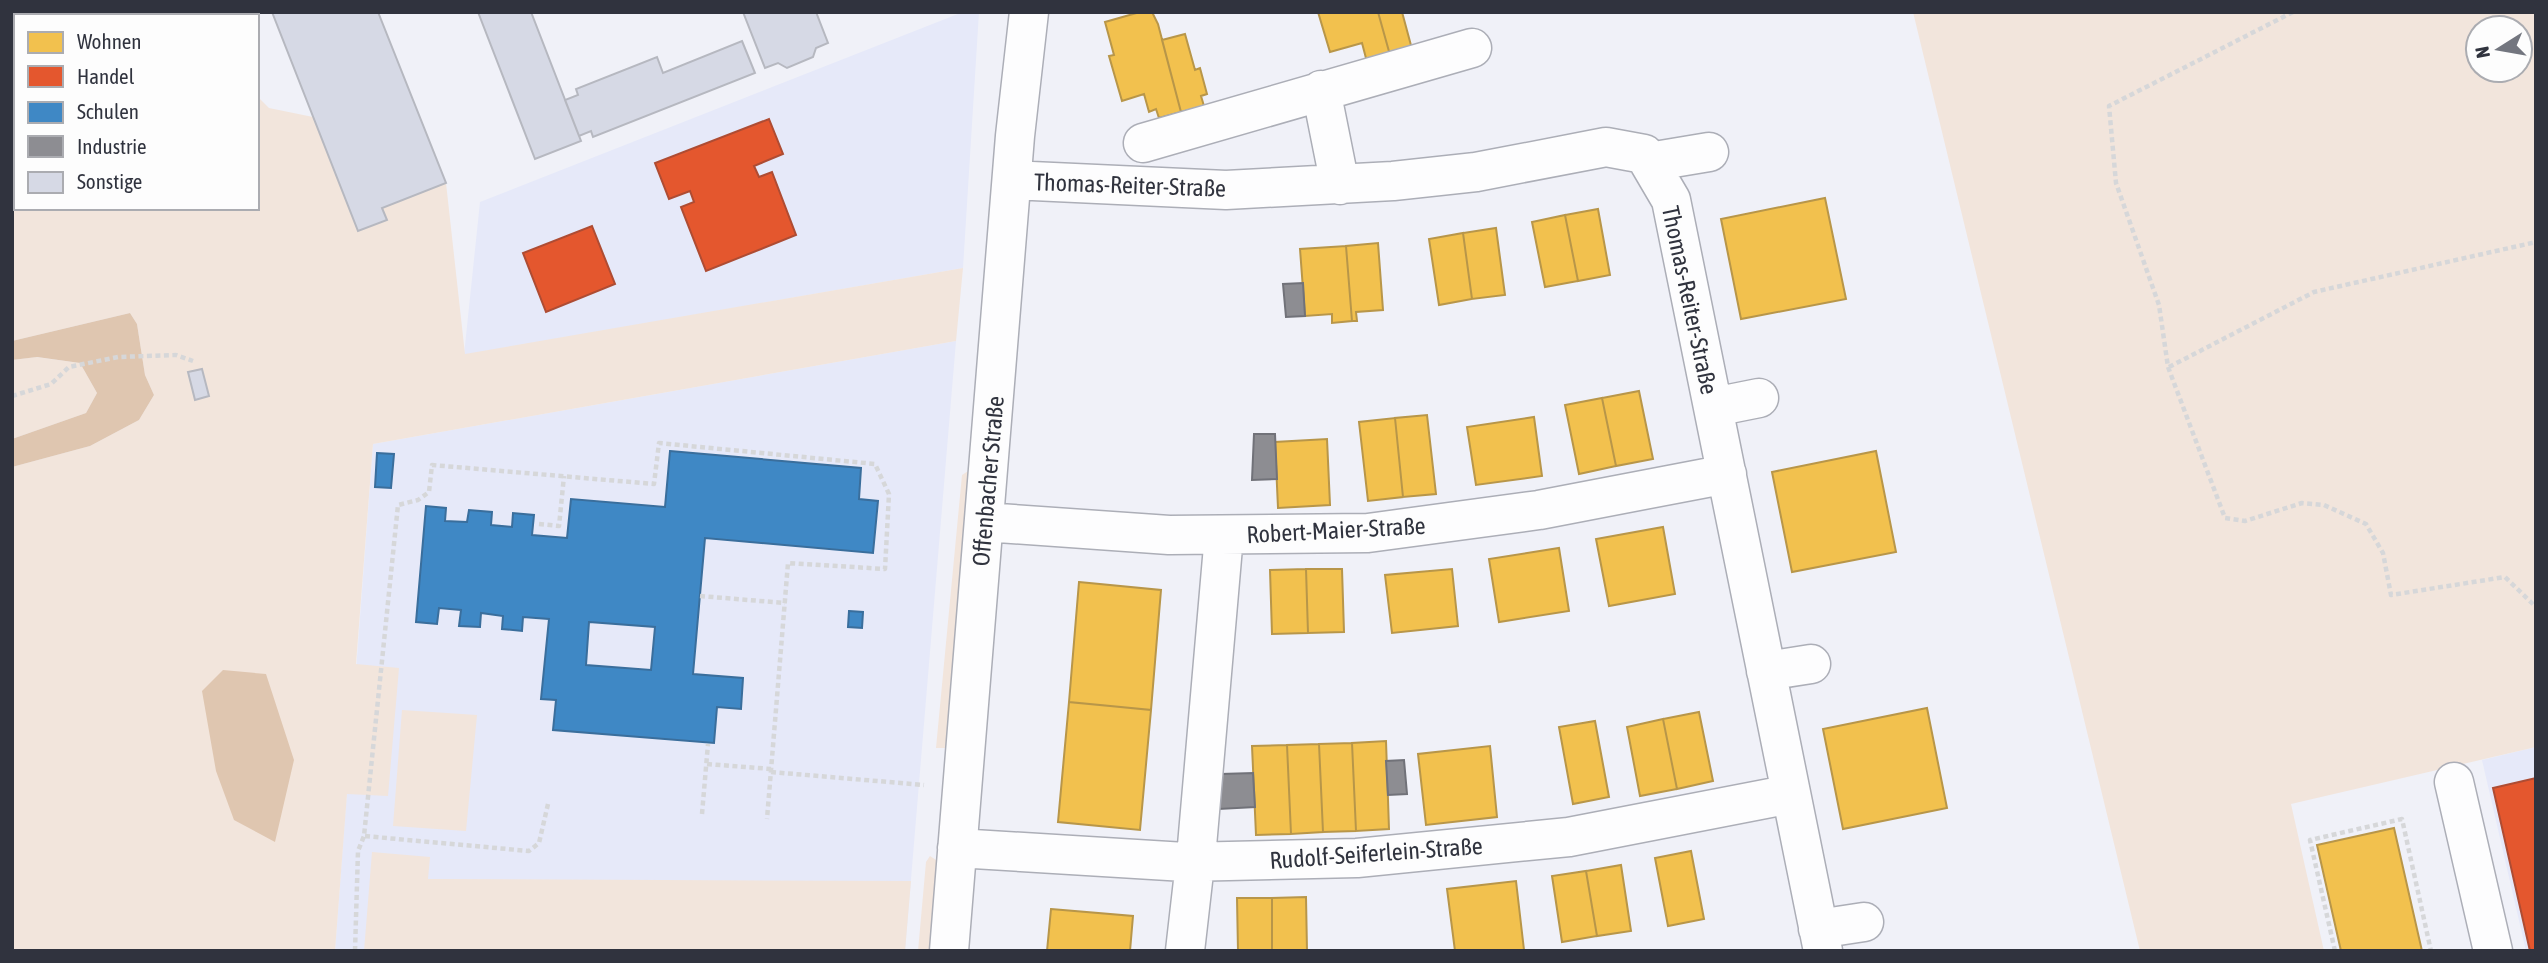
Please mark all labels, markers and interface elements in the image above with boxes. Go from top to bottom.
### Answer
legend [14,14,259,210]
north arrow [2464,14,2534,84]
text: Wohnen [77,29,142,53]
text: N [2470,45,2494,60]
text: Handel [77,64,135,88]
text: Schulen [77,99,139,123]
text: Industrie [77,134,147,158]
street label: Thomas-Reiter-Straße [1034,168,1226,202]
text: Sonstige [77,169,142,193]
street label: Thomas-Reiter-Straße [1657,203,1723,397]
street label: Offenbacher Straße [967,395,1009,567]
street label: Robert-Maier-Straße [1246,512,1426,548]
street label: Rudolf-Seiferlein-Straße [1269,832,1483,874]

